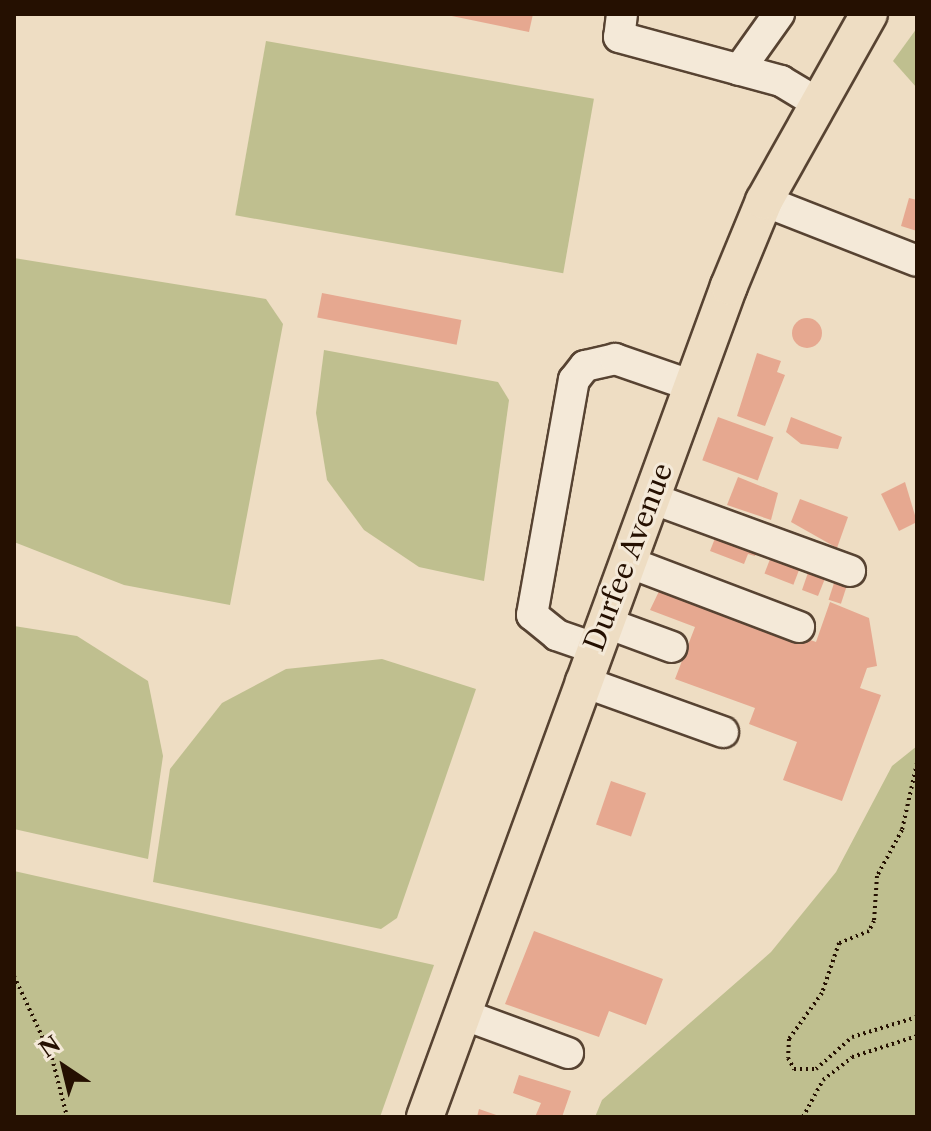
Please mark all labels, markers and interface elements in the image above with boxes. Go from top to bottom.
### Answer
street label: Durfee Avenue [577,458,679,656]
north arrow [24,1027,104,1107]
text: N [34,1030,66,1063]

